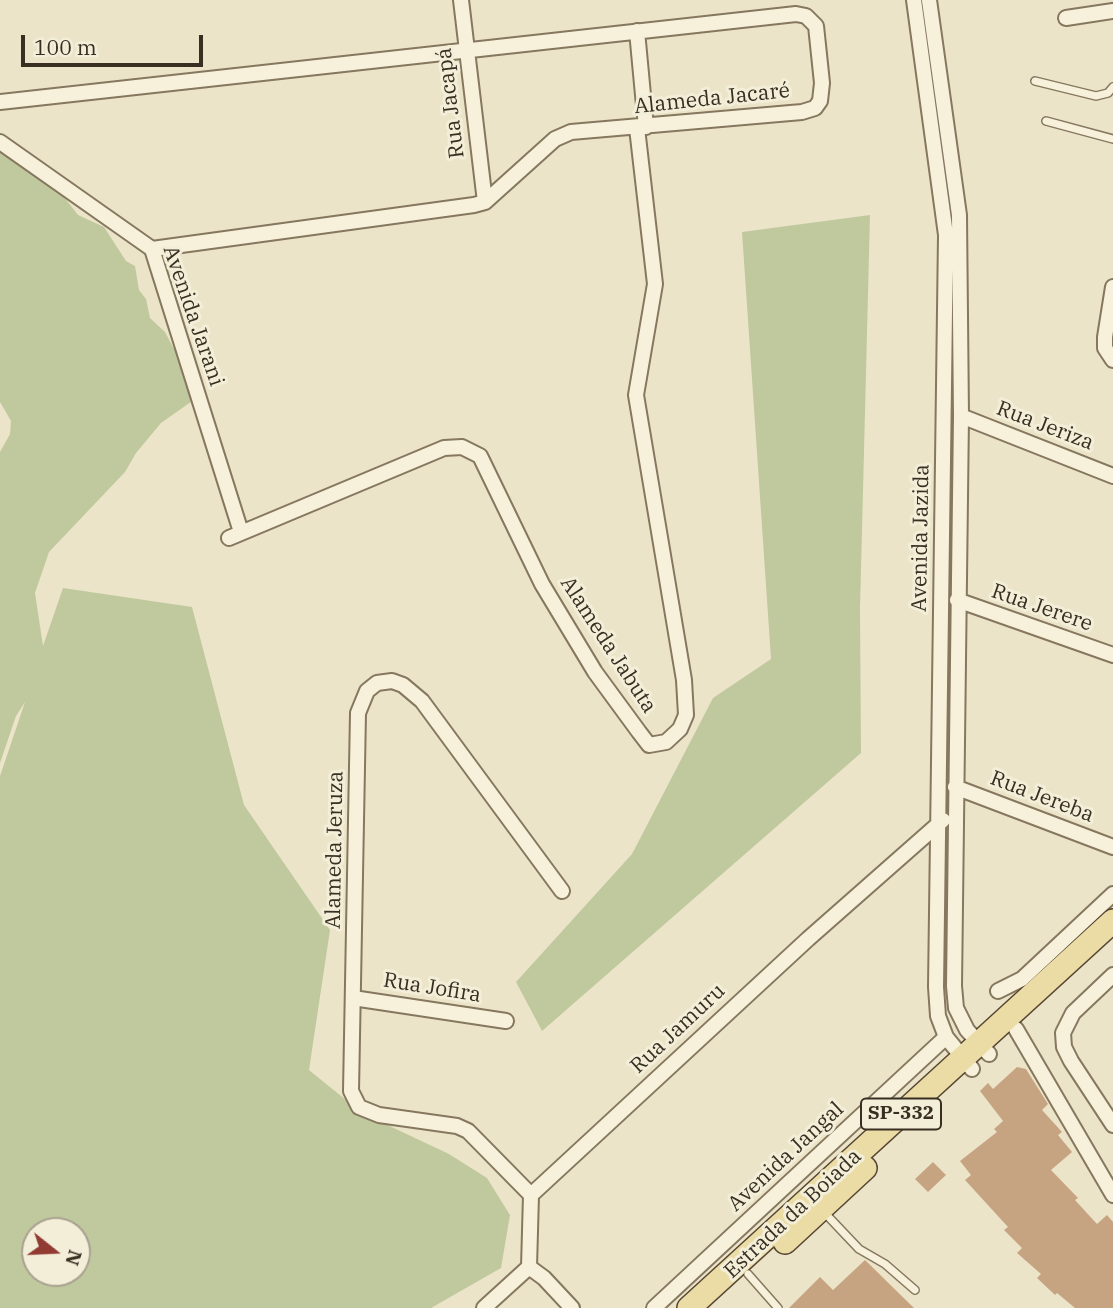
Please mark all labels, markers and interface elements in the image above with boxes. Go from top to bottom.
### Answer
scale bar [24,21,206,65]
text: 100 m [34,33,97,61]
street label: Rua Jacapá [432,46,470,160]
street label: Alameda Jacaré [633,78,791,120]
street label: Avenida Jarani [157,242,229,390]
street label: Rua Jeriza [993,396,1097,456]
street label: Avenida Jazida [907,464,935,612]
street label: Alameda Jabuta [554,572,662,718]
street label: Rua Jerere [988,579,1096,637]
street label: Rua Jereba [987,766,1097,828]
street label: Alameda Jeruza [321,771,349,929]
street label: Rua Jofira [381,968,483,1008]
street label: Rua Jamuru [626,979,730,1079]
street label: Avenida Jangal [723,1097,849,1217]
road number: SP-332 [861,1098,941,1130]
street label: Estrada da Boiada [719,1144,867,1284]
north arrow [21,1217,91,1287]
text: N [60,1247,88,1269]

